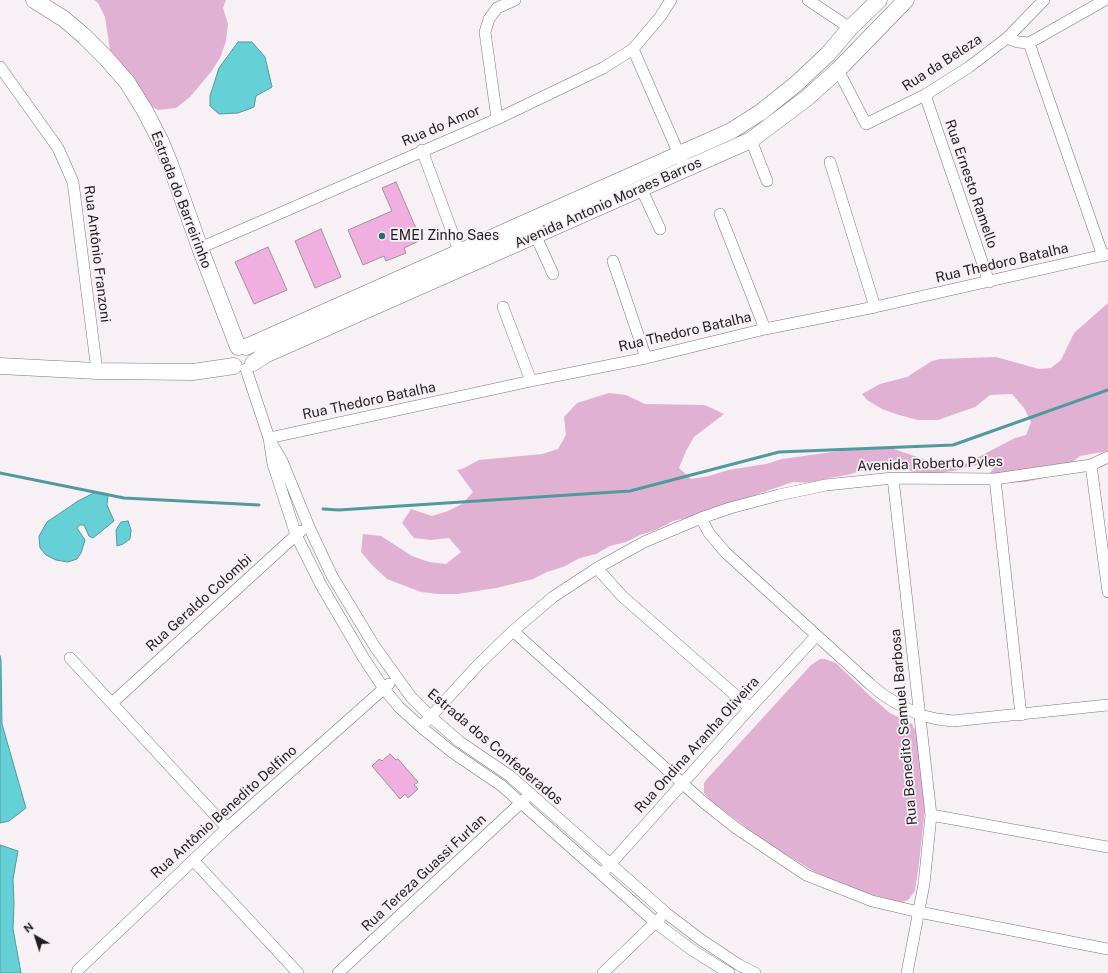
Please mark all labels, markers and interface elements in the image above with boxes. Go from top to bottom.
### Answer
street label: Rua da Beleza [899,31,985,95]
street label: Rua do Amor [399,102,483,150]
street label: Rua Ernesto Ramello [941,117,1001,251]
street label: Estrada do Barreirinho [147,129,215,271]
street label: Avenida Antonio Moraes Barros [512,154,704,252]
street label: Rua Antônio Franzoni [80,185,114,323]
place label: EMEI Zinho Saes [390,228,499,244]
marker: EMEI Zinho Saes [377,231,387,241]
street label: Rua Thedoro Batalha [934,240,1070,286]
street label: Rua Thedoro Batalha [617,309,753,355]
street label: Rua Thedoro Batalha [301,379,437,423]
street label: Avenida Roberto Pyles [857,453,1003,475]
street label: Rua Geraldo Colombi [143,551,255,655]
street label: Rua Benedito Samuel Barbosa [887,628,921,826]
street label: Rua Ondina Aranha Oliveira [631,673,763,817]
street label: Estrada dos Confederados [424,685,566,809]
street label: Rua Antônio Benedito Delfino [148,742,300,882]
street label: Rua Tereza Guassi Furlan [358,811,490,935]
north arrow [16,917,56,957]
text: N [21,920,36,935]

